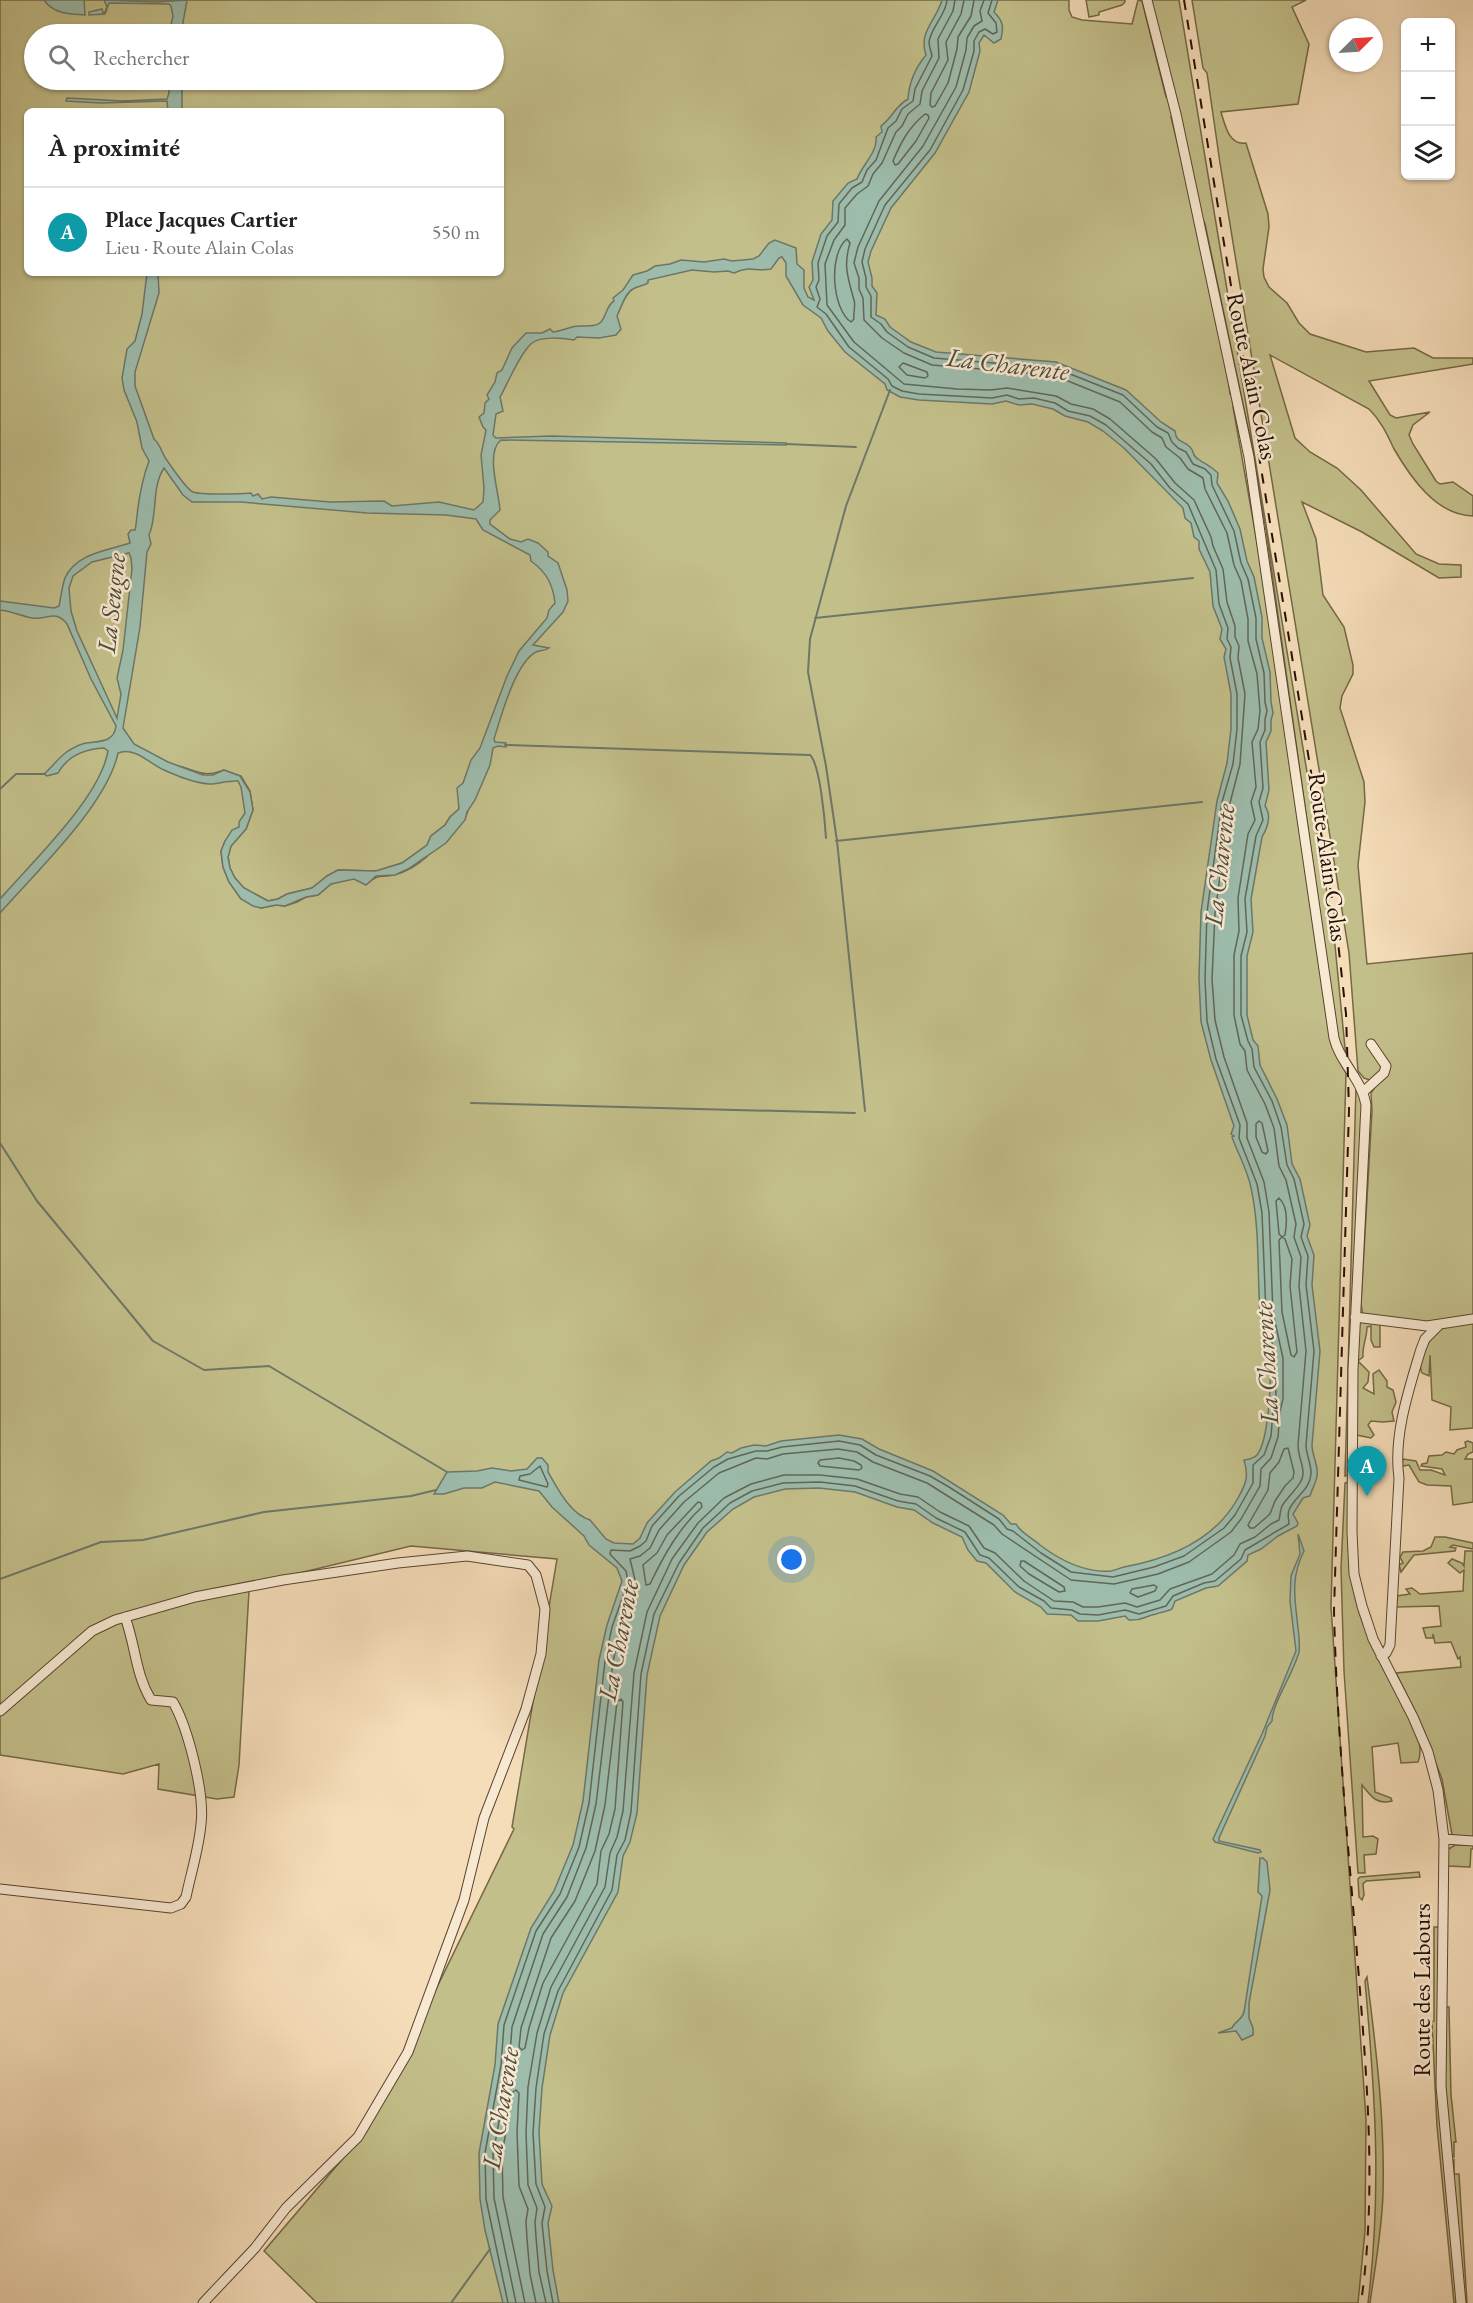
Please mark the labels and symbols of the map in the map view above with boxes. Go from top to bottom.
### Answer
north arrow [1329,18,1383,72]
street label: Route Alain Colas [1220,289,1285,462]
water label: La Charente [944,339,1072,389]
water label: La Seugne [89,550,133,656]
street label: Route Alain Colas [1301,770,1356,943]
water label: La Charente [1196,801,1242,929]
water label: La Charente [1246,1299,1286,1426]
pin: A [1348,1446,1386,1496]
your location [777,1545,806,1574]
water label: La Charente [589,1575,647,1705]
street label: Route des Labours [1406,1903,1437,2077]
water label: La Charente [473,2043,527,2173]

